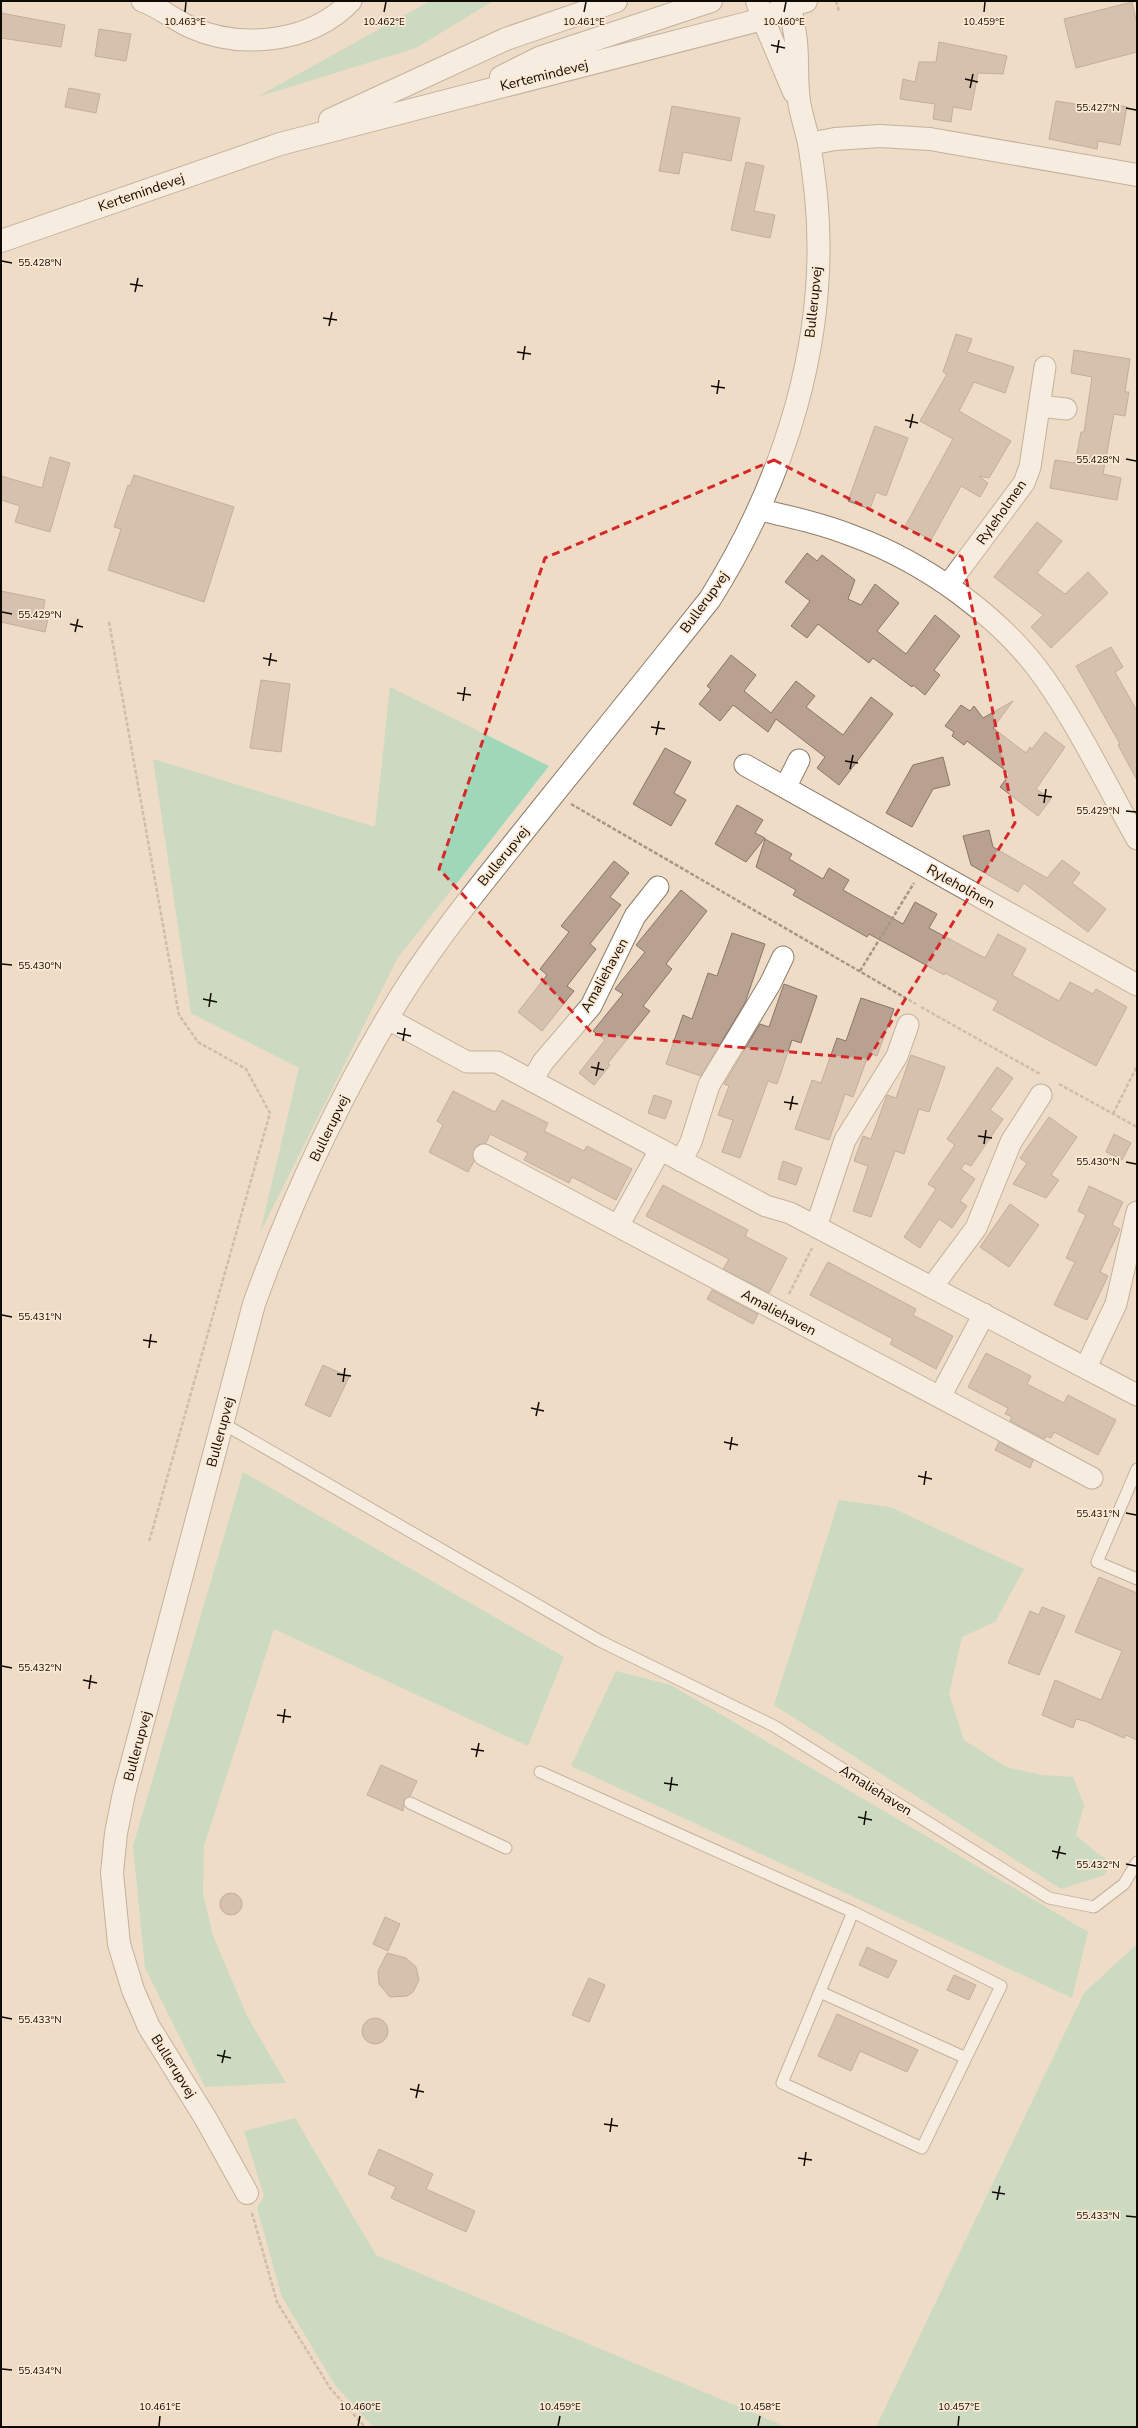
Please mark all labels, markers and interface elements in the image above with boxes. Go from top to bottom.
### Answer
text: 10.463°E [164,15,206,29]
text: 10.462°E [363,15,405,29]
text: 10.461°E [563,15,605,29]
text: 10.460°E [763,15,805,29]
text: 10.459°E [963,15,1005,29]
street label: Kertemindevej [498,55,590,96]
text: 55.427°N [1076,101,1120,115]
street label: Kertemindevej [95,169,187,216]
text: 55.428°N [18,256,62,270]
street label: Bullerupvej [800,265,827,339]
text: 55.428°N [1076,453,1120,467]
street label: Ryleholmen [972,476,1031,549]
street label: Bullerupvej [676,568,733,637]
text: 55.429°N [18,608,62,622]
text: 55.429°N [1076,804,1120,818]
street label: Bullerupvej [473,822,533,890]
street label: Ryleholmen [923,860,998,913]
street label: Amaliehaven [576,935,633,1016]
text: 55.430°N [18,959,62,973]
street label: Bullerupvej [305,1092,354,1165]
text: 55.430°N [1076,1155,1120,1169]
street label: Amaliehaven [738,1285,820,1340]
text: 55.431°N [18,1310,62,1324]
street label: Bullerupvej [202,1395,239,1469]
text: 55.431°N [1076,1507,1120,1521]
text: 55.432°N [18,1661,62,1675]
street label: Bullerupvej [119,1709,156,1783]
street label: Amaliehaven [836,1761,916,1820]
text: 55.432°N [1076,1858,1120,1872]
text: 55.433°N [18,2013,62,2027]
street label: Bullerupvej [147,2031,201,2102]
text: 55.433°N [1076,2209,1120,2223]
text: 55.434°N [18,2364,62,2378]
text: 10.461°E [139,2400,181,2414]
text: 10.460°E [339,2400,381,2414]
text: 10.459°E [539,2400,581,2414]
text: 10.458°E [739,2400,781,2414]
text: 10.457°E [938,2400,980,2414]

